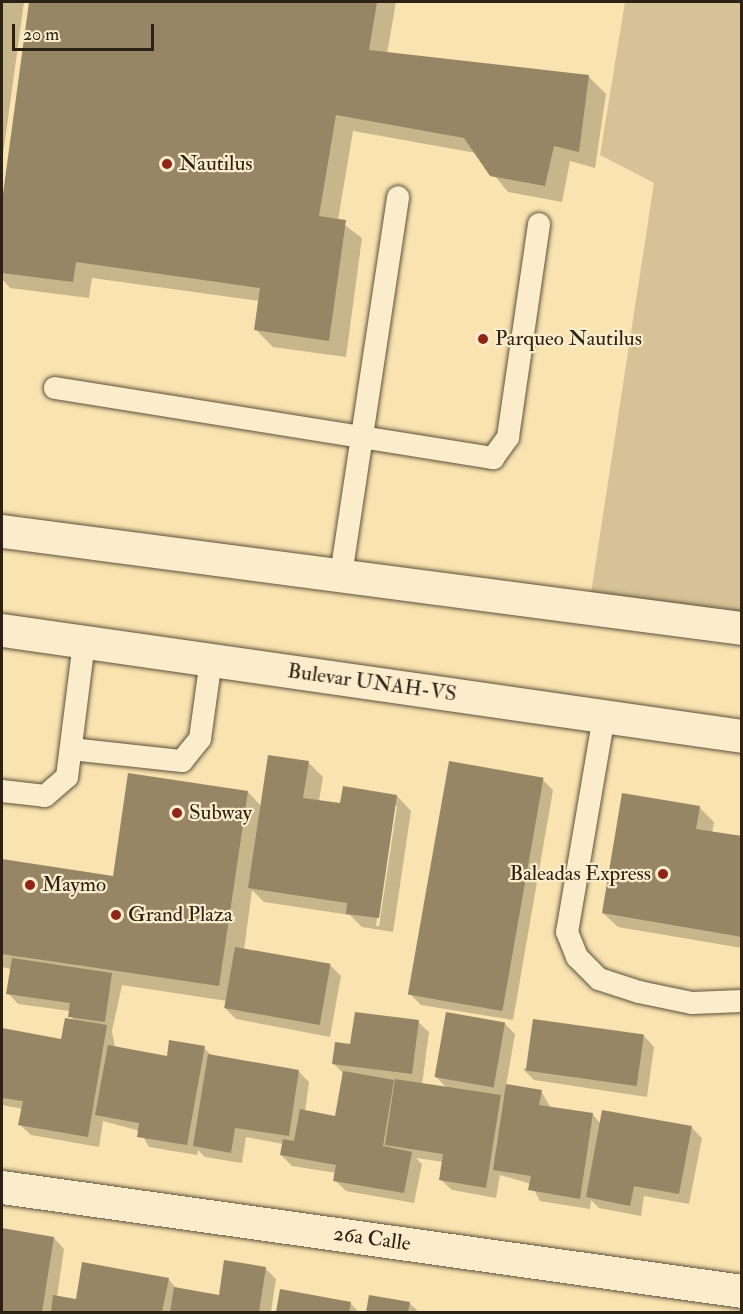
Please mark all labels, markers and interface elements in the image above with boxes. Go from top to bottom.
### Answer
scale bar [15,12,158,50]
text: 20 m [23,23,59,46]
place label: Nautilus [179,151,252,177]
marker: Nautilus [160,157,174,171]
place label: Parqueo Nautilus [495,326,642,352]
marker: Parqueo Nautilus [476,332,490,346]
street label: Bulevar UNAH-VS [286,659,458,707]
place label: Subway [189,800,252,826]
marker: Subway [170,806,184,820]
place label: Baleadas Express [509,861,651,887]
marker: Baleadas Express [656,867,670,881]
place label: Maymo [42,872,106,898]
marker: Maymo [23,878,37,892]
place label: Grand Plaza [128,902,233,928]
marker: Grand Plaza [109,908,123,922]
street label: 26a Calle [332,1221,412,1257]

